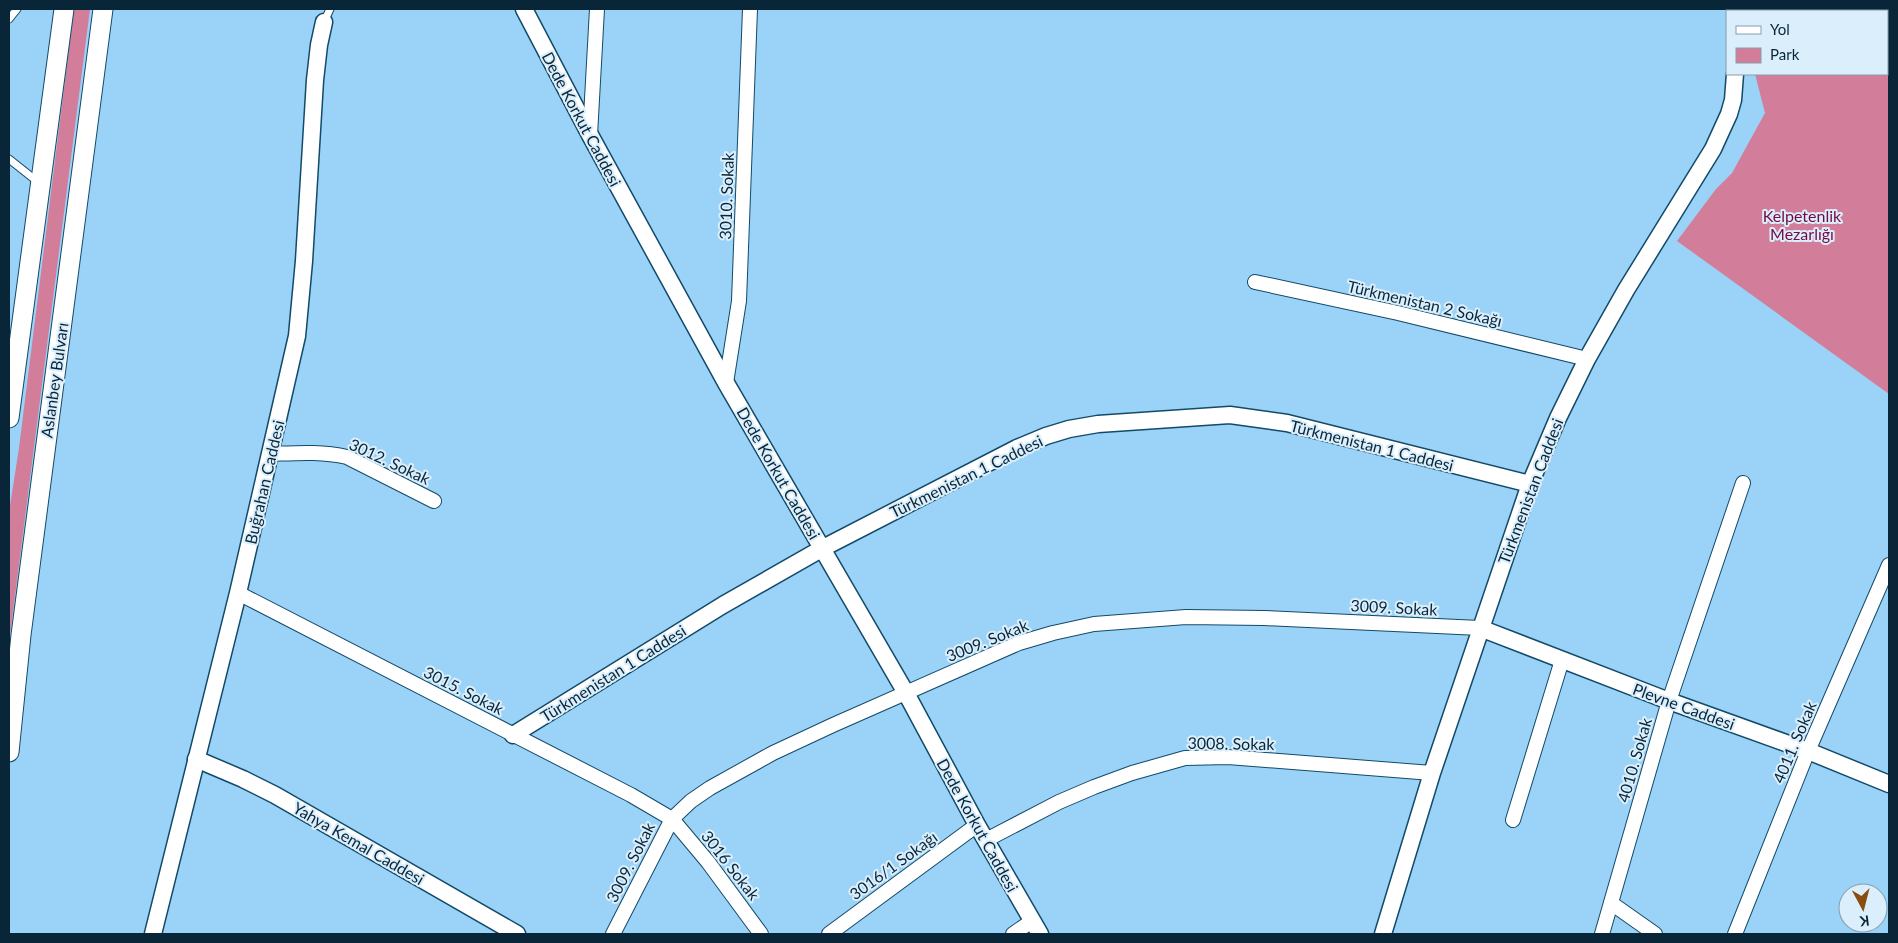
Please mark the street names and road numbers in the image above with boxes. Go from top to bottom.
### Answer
street label: Dede Korkut Caddesi [539,49,625,189]
street label: 3010. Sokak [715,151,737,240]
street label: Türkmenistan 2 Sokağı [1346,276,1504,330]
street label: Aslanbey Bulvarı [37,321,71,439]
street label: Dede Korkut Caddesi [733,403,825,543]
street label: Türkmenistan 1 Caddesi [1288,415,1456,475]
street label: Türkmenistan Caddesi [1493,415,1567,567]
street label: Buğrahan Caddesi [240,418,288,546]
street label: Türkmenistan 1 Caddesi [886,431,1046,521]
street label: 3012. Sokak [347,434,434,488]
street label: 3009. Sokak [1350,595,1439,619]
street label: 3009. Sokak [943,615,1032,665]
street label: Türkmenistan 1 Caddesi [537,620,689,726]
street label: 3015. Sokak [421,662,508,719]
street label: Plevne Caddesi [1630,679,1738,733]
street label: 4011. Sokak [1768,697,1820,786]
street label: 4010. Sokak [1613,715,1655,804]
street label: 3008. Sokak [1187,733,1275,753]
street label: Dede Korkut Caddesi [933,755,1023,895]
street label: Yahya Kemal Caddesi [290,798,428,888]
street label: 3009. Sokak [602,818,659,905]
street label: 3016 Sokak [698,826,765,904]
street label: 3016/1 Sokağı [845,827,941,903]

